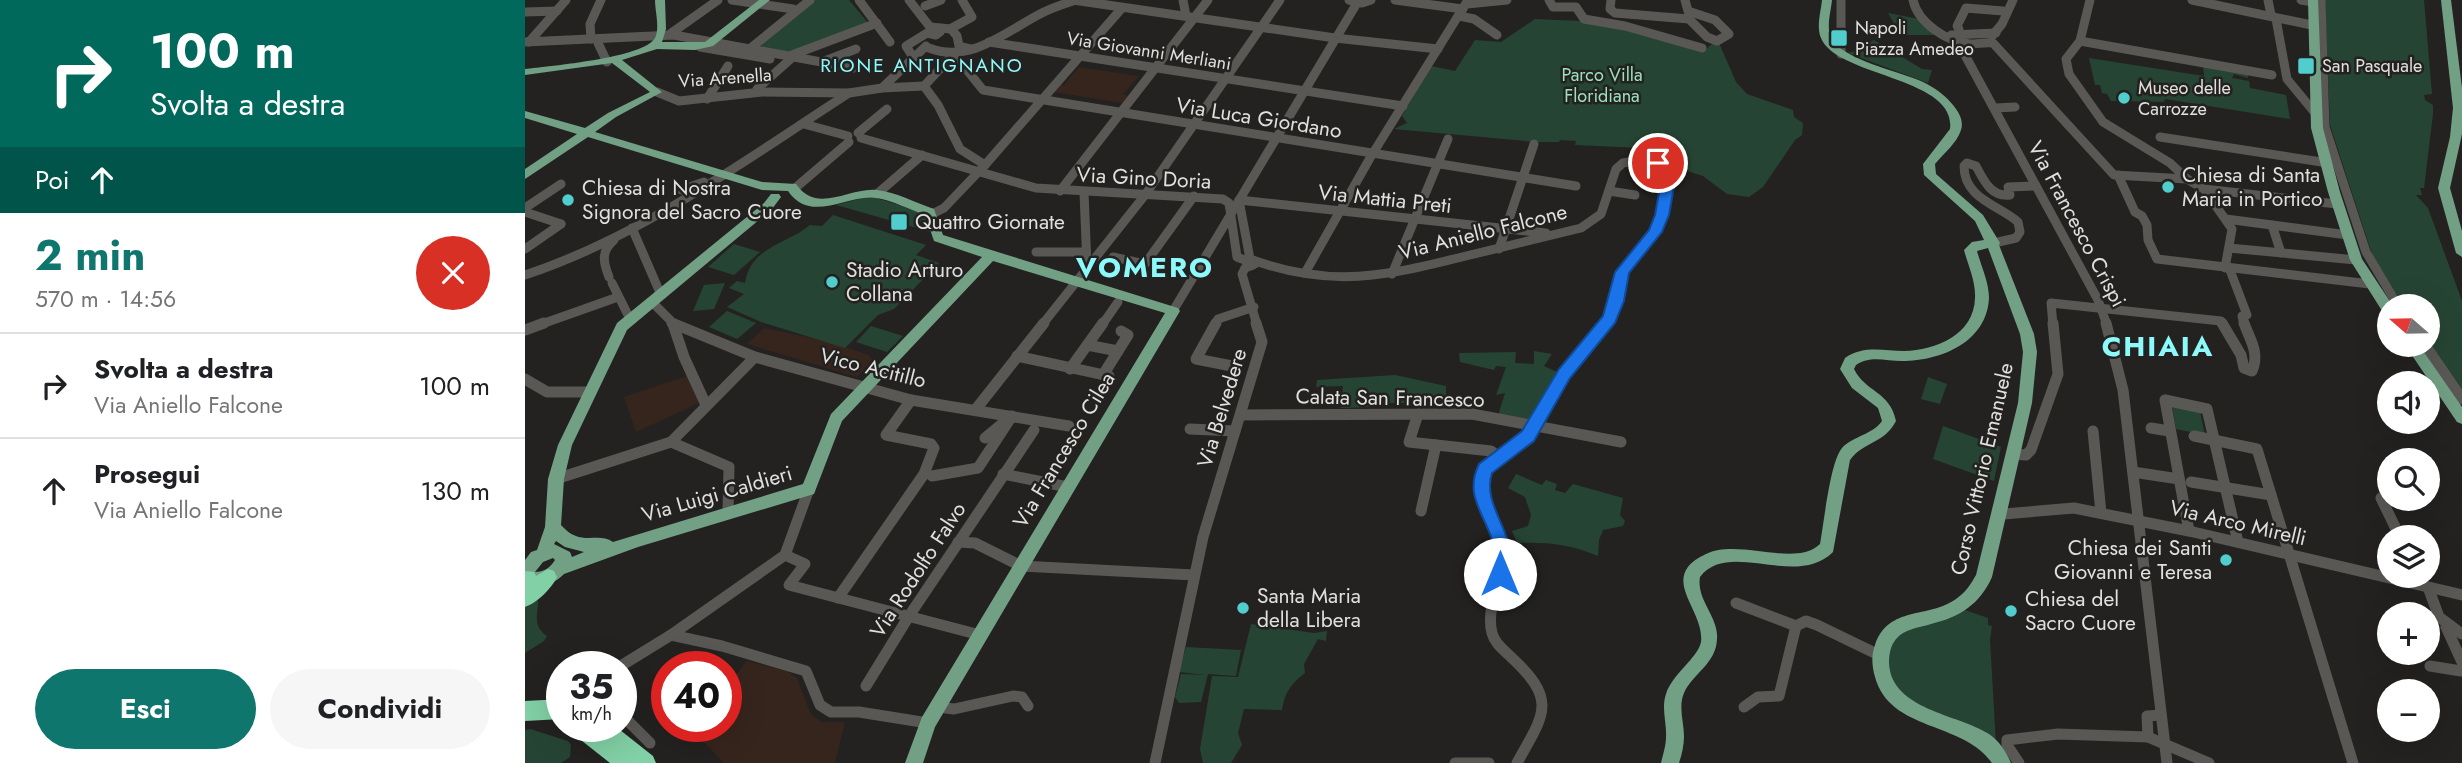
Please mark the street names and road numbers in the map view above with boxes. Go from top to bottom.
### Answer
street label: Via Giovanni Merliani [1065,25,1233,77]
street label: Via Arenella [678,62,772,94]
street label: Via Luca Giordano [1174,90,1344,146]
street label: Via Francesco Crispi [2021,136,2133,312]
street label: Via Gino Doria [1076,159,1212,197]
street label: Via Mattia Preti [1317,177,1453,221]
street label: Via Aniello Falcone [1396,197,1570,267]
street label: Vico Acitillo [817,340,929,396]
street label: Via Belvedere [1190,344,1254,471]
street label: Corso Vittorio Emanuele [1943,360,2021,578]
street label: Via Francesco Cilea [1006,366,1122,534]
street label: Calata San Francesco [1295,381,1485,415]
street label: Via Luigi Caldieri [638,458,796,530]
street label: Via Arco Mirelli [2167,493,2309,553]
street label: Via Rodolfo Falvo [863,496,973,644]

